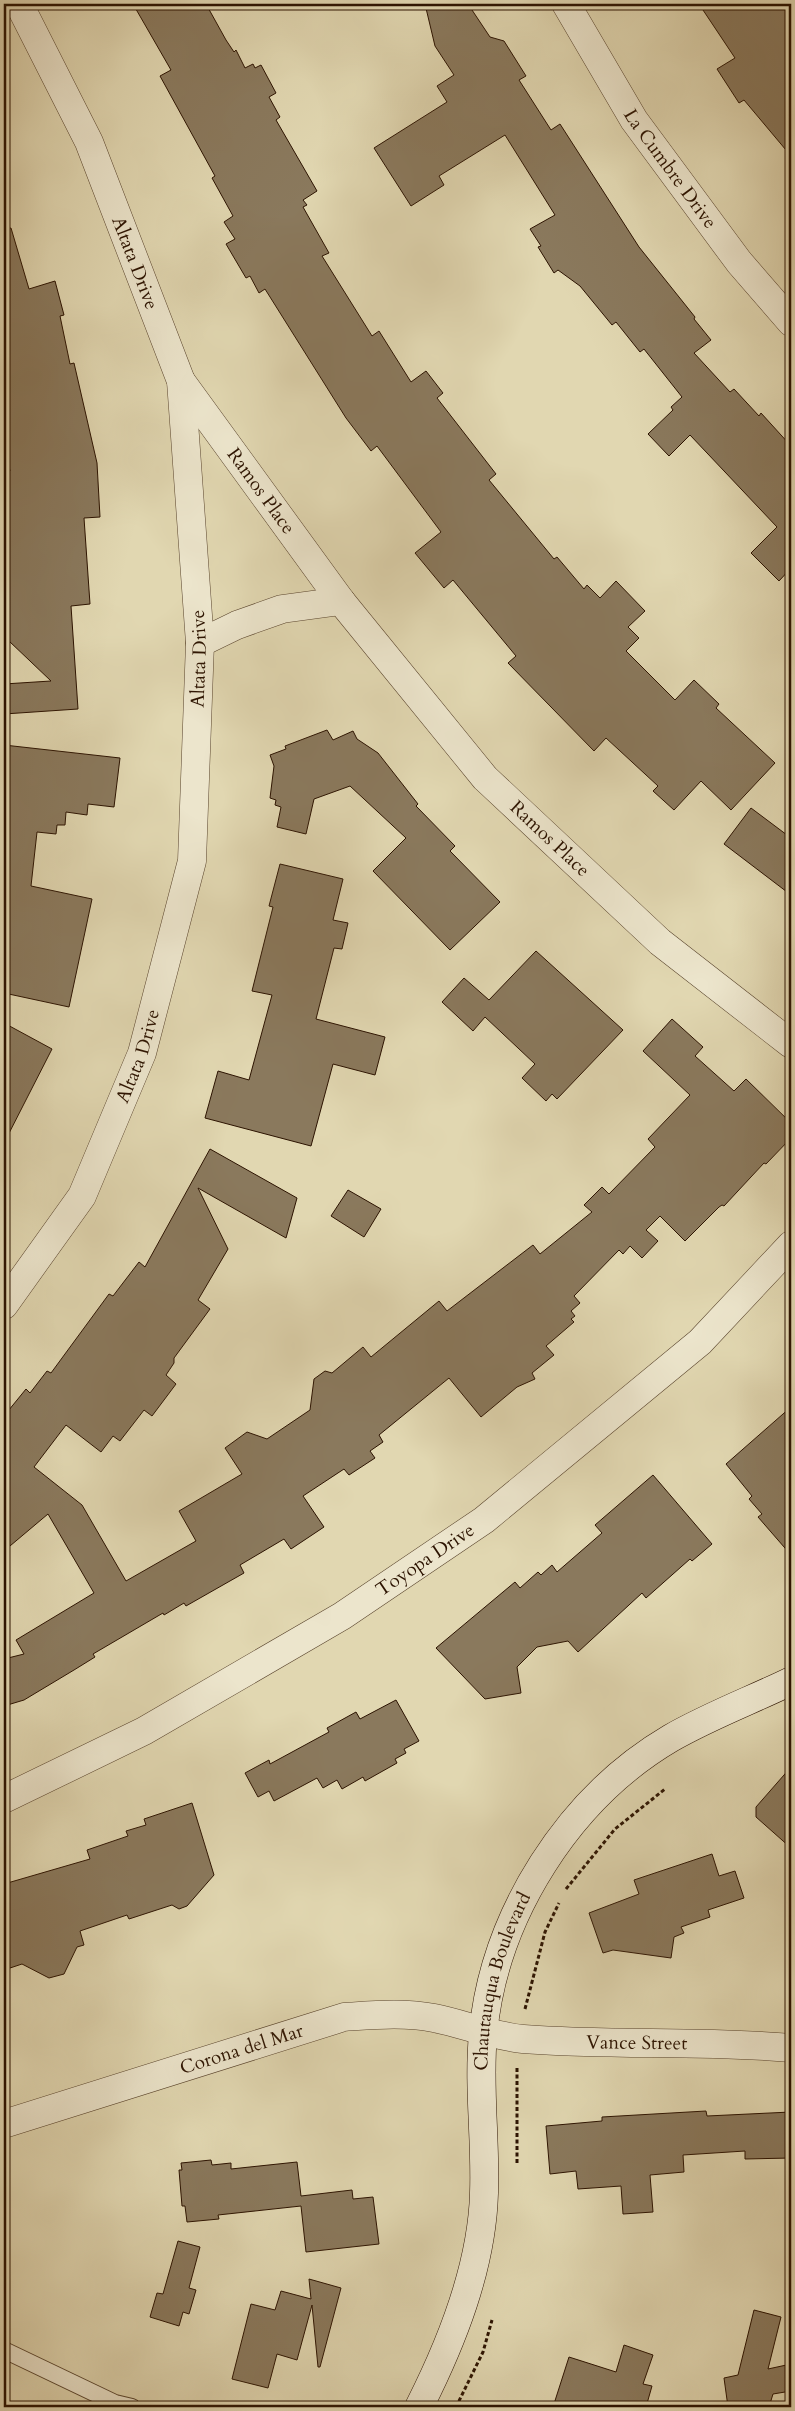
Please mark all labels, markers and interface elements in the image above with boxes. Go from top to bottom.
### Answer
street label: La Cumbre Drive [617,104,723,234]
street label: Altata Drive [105,213,165,313]
street label: Ramos Place [221,443,301,539]
street label: Altata Drive [185,609,213,708]
street label: Ramos Place [504,795,595,883]
street label: Altata Drive [109,1006,166,1107]
street label: Toyopa Drive [371,1517,480,1602]
street label: Chautauqua Boulevard [468,1888,537,2071]
street label: Corona del Mar [177,2018,307,2081]
street label: Vance Street [586,2029,687,2056]

